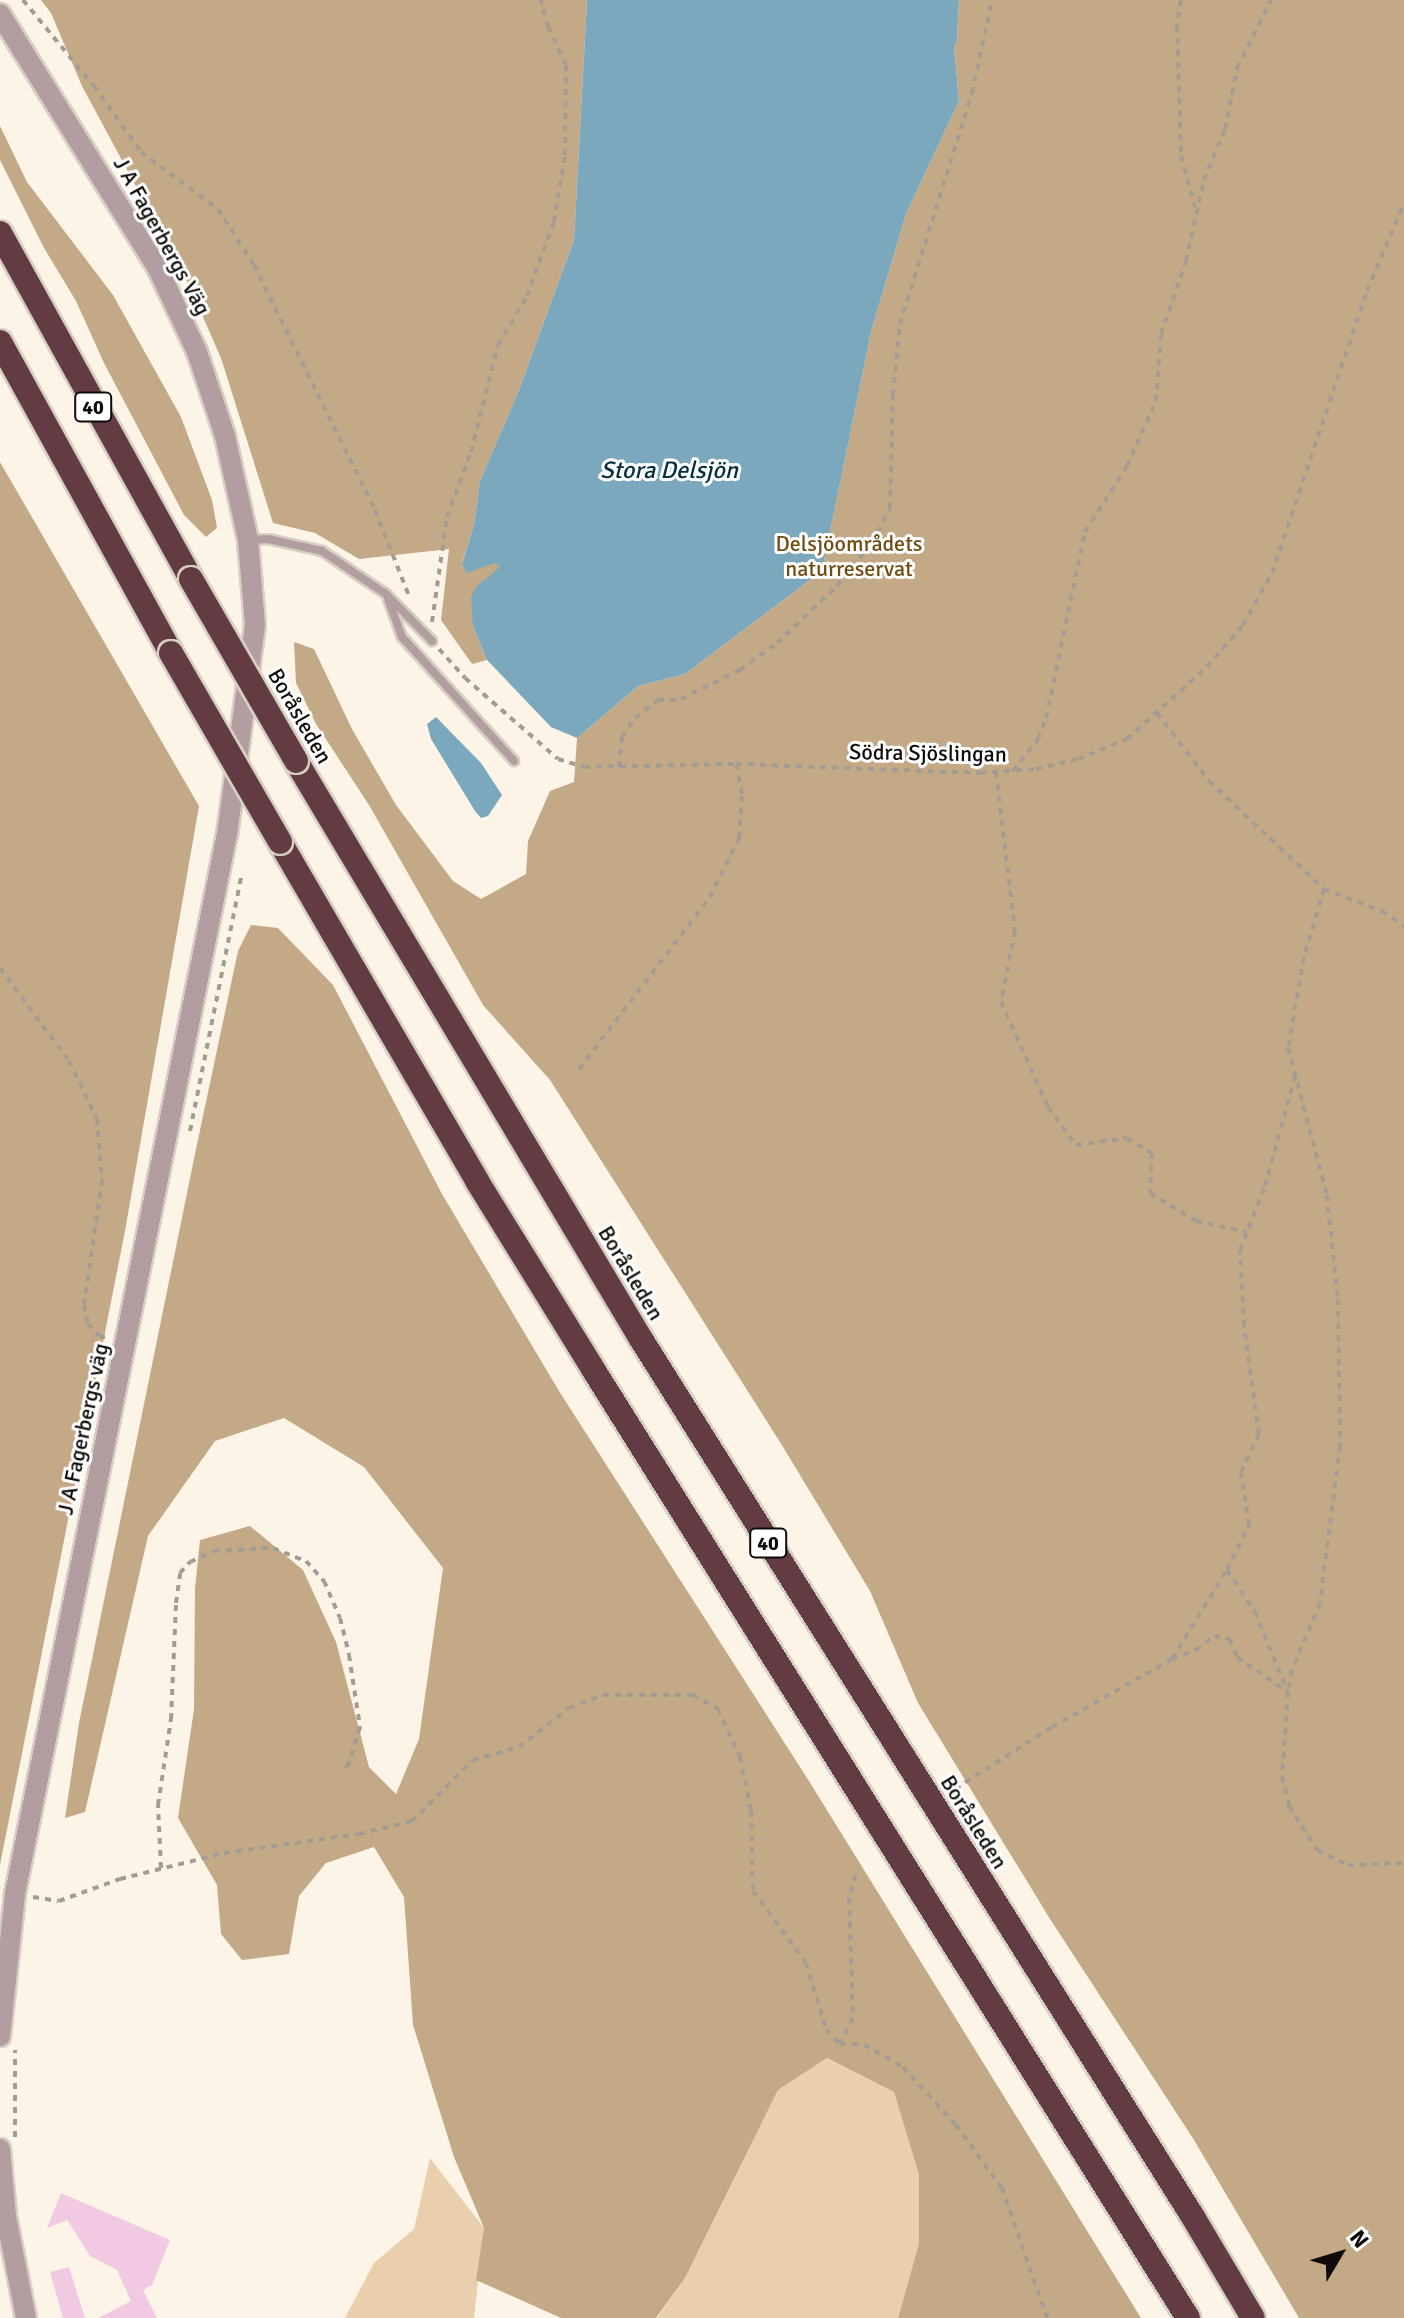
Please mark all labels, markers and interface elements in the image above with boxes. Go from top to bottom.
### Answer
street label: J A Fagerbergs Väg [108,152,216,320]
road number: 40 [73,391,113,423]
water label: Stora Delsjön [600,457,738,485]
park label: Delsjöområdets naturreservat [776,530,922,582]
street label: Boråsleden [262,664,338,768]
street label: Södra Sjöslingan [849,738,1007,768]
street label: Boråsleden [593,1221,669,1325]
street label: J A Fagerbergs väg [52,1341,114,1517]
road number: 40 [748,1527,788,1559]
street label: Boråsleden [935,1770,1013,1874]
north arrow [1300,2214,1380,2294]
text: N [1344,2225,1375,2253]

